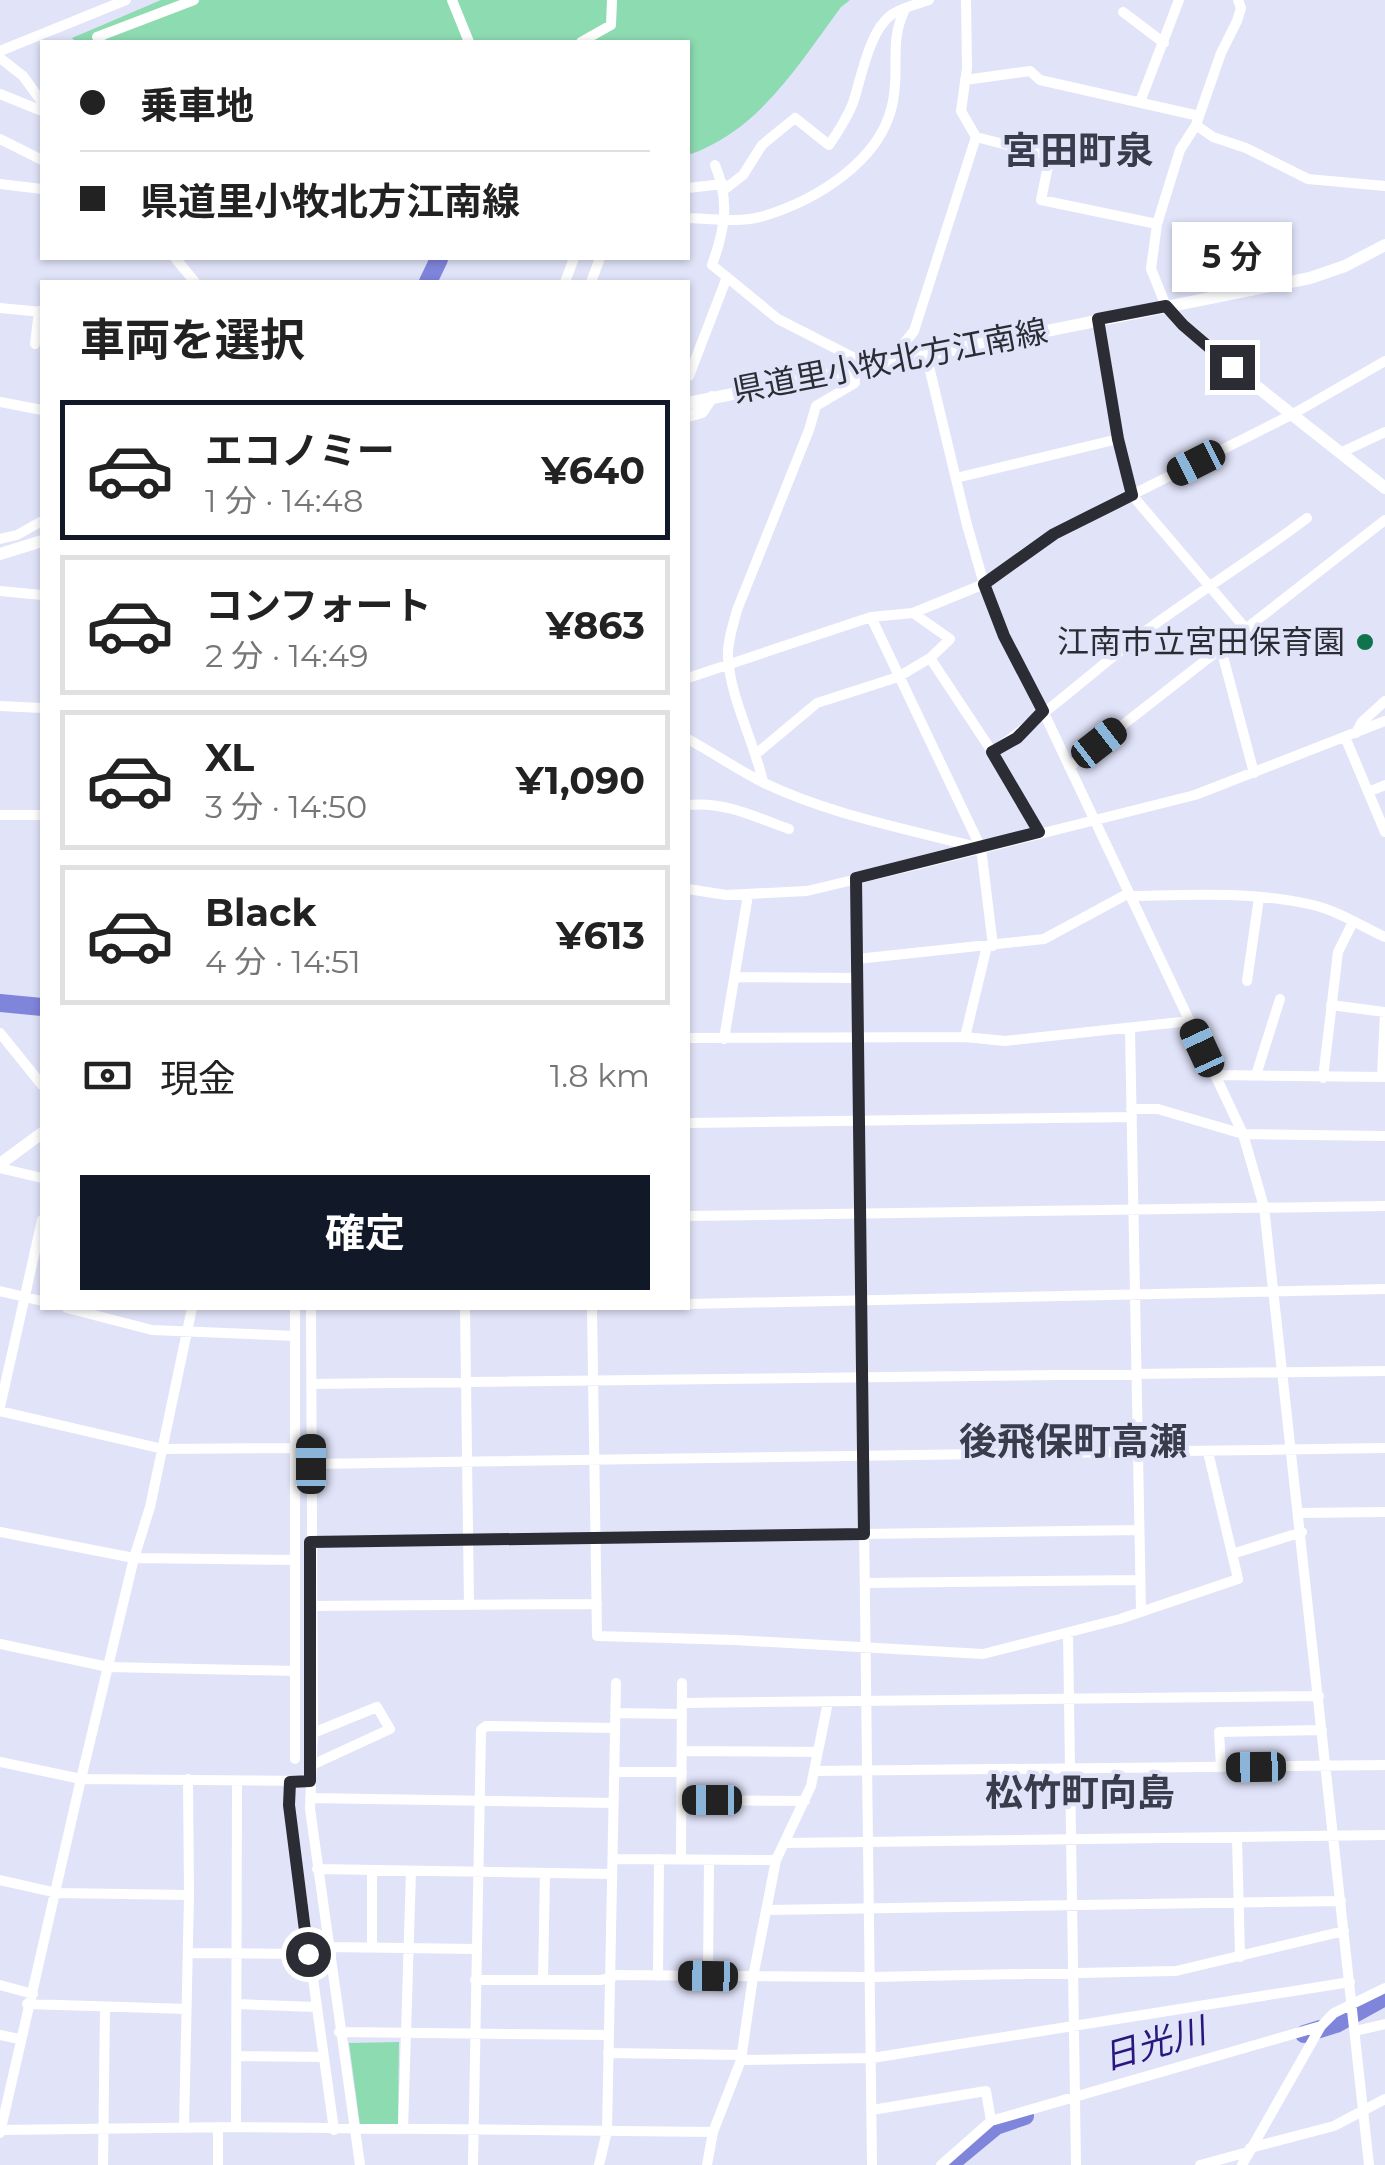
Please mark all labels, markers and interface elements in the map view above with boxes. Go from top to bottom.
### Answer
text: 乗車地 [140,82,254,129]
district label: 宮田町泉 [1002,127,1154,174]
text: 県道里小牧北方江南線 [140,178,520,225]
callout: 5 分 [1172,222,1292,292]
text: 5 分 [1202,237,1262,276]
street label: 県道里小牧北方江南線 [729,311,1051,410]
text: 車両を選択 [80,312,305,367]
route end [1210,345,1255,390]
icon: car [85,425,175,515]
text: エコノミー [205,427,395,474]
car [1162,436,1230,490]
text: ¥640 [541,447,645,494]
text: 1 分 · 14:48 [205,481,363,520]
icon: car [85,580,175,670]
text: コンフォート [205,582,432,629]
text: ¥863 [546,602,645,649]
place label: 江南市立宮田保育園 [1057,622,1345,661]
marker: 江南市立宮田保育園 [1354,631,1376,653]
text: 2 分 · 14:49 [205,636,368,675]
car [1066,713,1132,773]
text: XL [205,734,254,781]
icon: car [85,735,175,825]
text: ¥1,090 [516,757,645,804]
text: 3 分 · 14:50 [205,787,367,826]
text: Black [205,889,316,936]
icon: car [85,890,175,980]
text: ¥613 [556,912,645,959]
text: 4 分 · 14:51 [205,942,361,981]
car [1176,1014,1228,1082]
icon: cash [80,1048,135,1103]
text: 現金 [160,1055,236,1102]
text: 1.8 km [550,1056,650,1095]
button: 確定 [80,1175,650,1290]
district label: 後飛保町高瀬 [959,1418,1187,1465]
car [296,1434,326,1494]
car [1226,1751,1286,1783]
district label: 松竹町向島 [985,1769,1175,1816]
car [682,1785,742,1815]
route start [286,1932,331,1977]
car [678,1960,738,1992]
water label: 日光川 [1097,2007,1214,2079]

